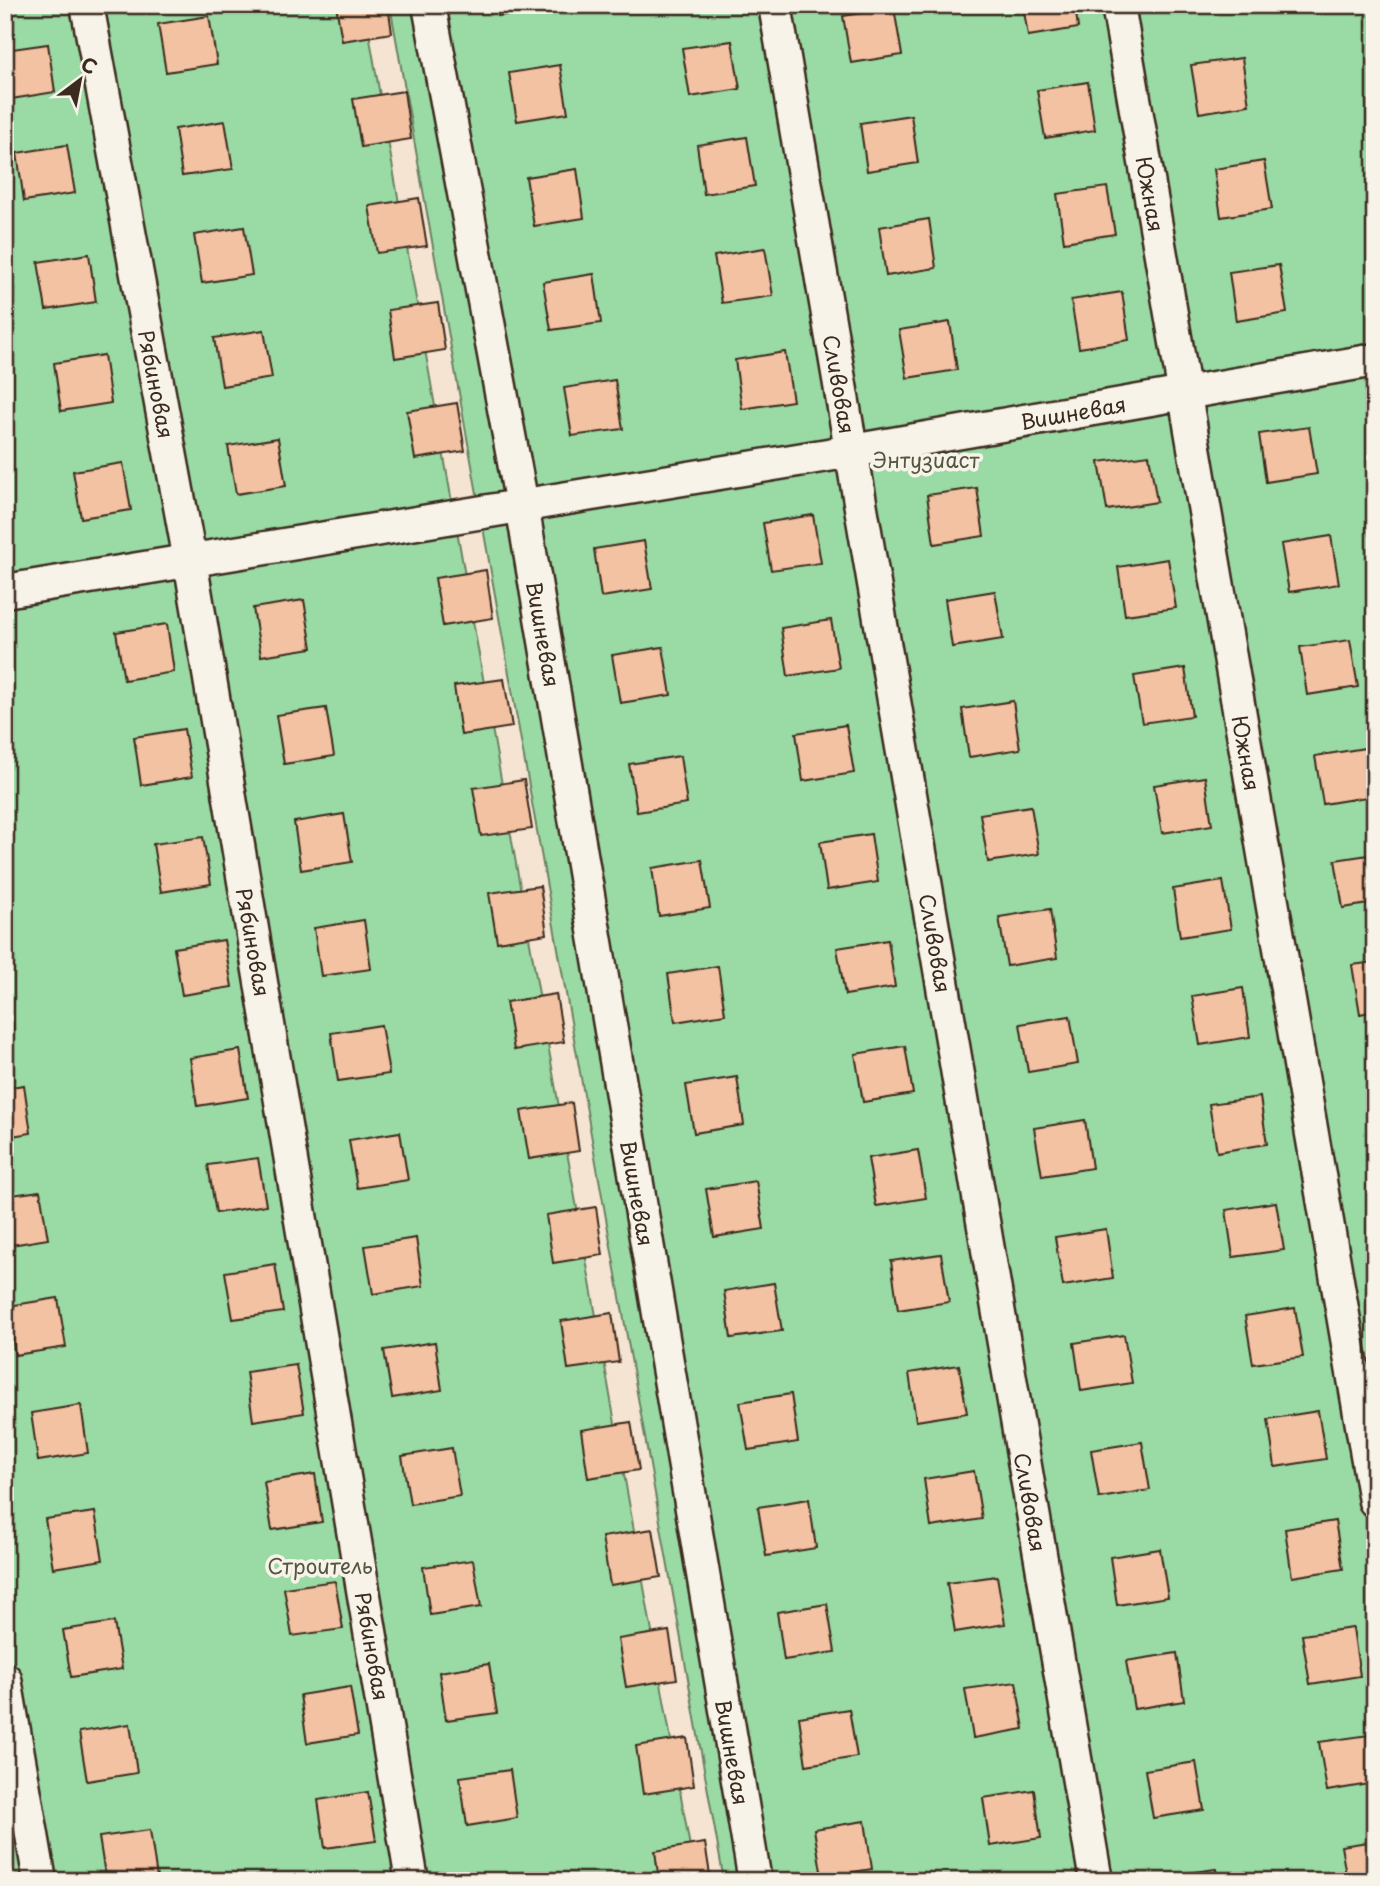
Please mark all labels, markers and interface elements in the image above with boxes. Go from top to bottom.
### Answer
north arrow [46,46,116,116]
text: С [76,49,103,80]
street label: Южная [1129,154,1173,234]
street label: Рябиновая [131,327,183,441]
street label: Сливовая [816,332,864,436]
street label: Вишневая [1018,387,1128,437]
park label: Энтузиаст [873,443,980,475]
street label: Вишневая [519,579,569,689]
street label: Южная [1225,713,1269,793]
street label: Рябиновая [229,885,279,999]
street label: Сливовая [912,891,960,995]
street label: Вишневая [613,1138,663,1248]
street label: Сливовая [1007,1450,1055,1554]
park label: Строитель [267,1549,373,1581]
street label: Рябиновая [348,1589,398,1703]
street label: Вишневая [708,1697,758,1807]

